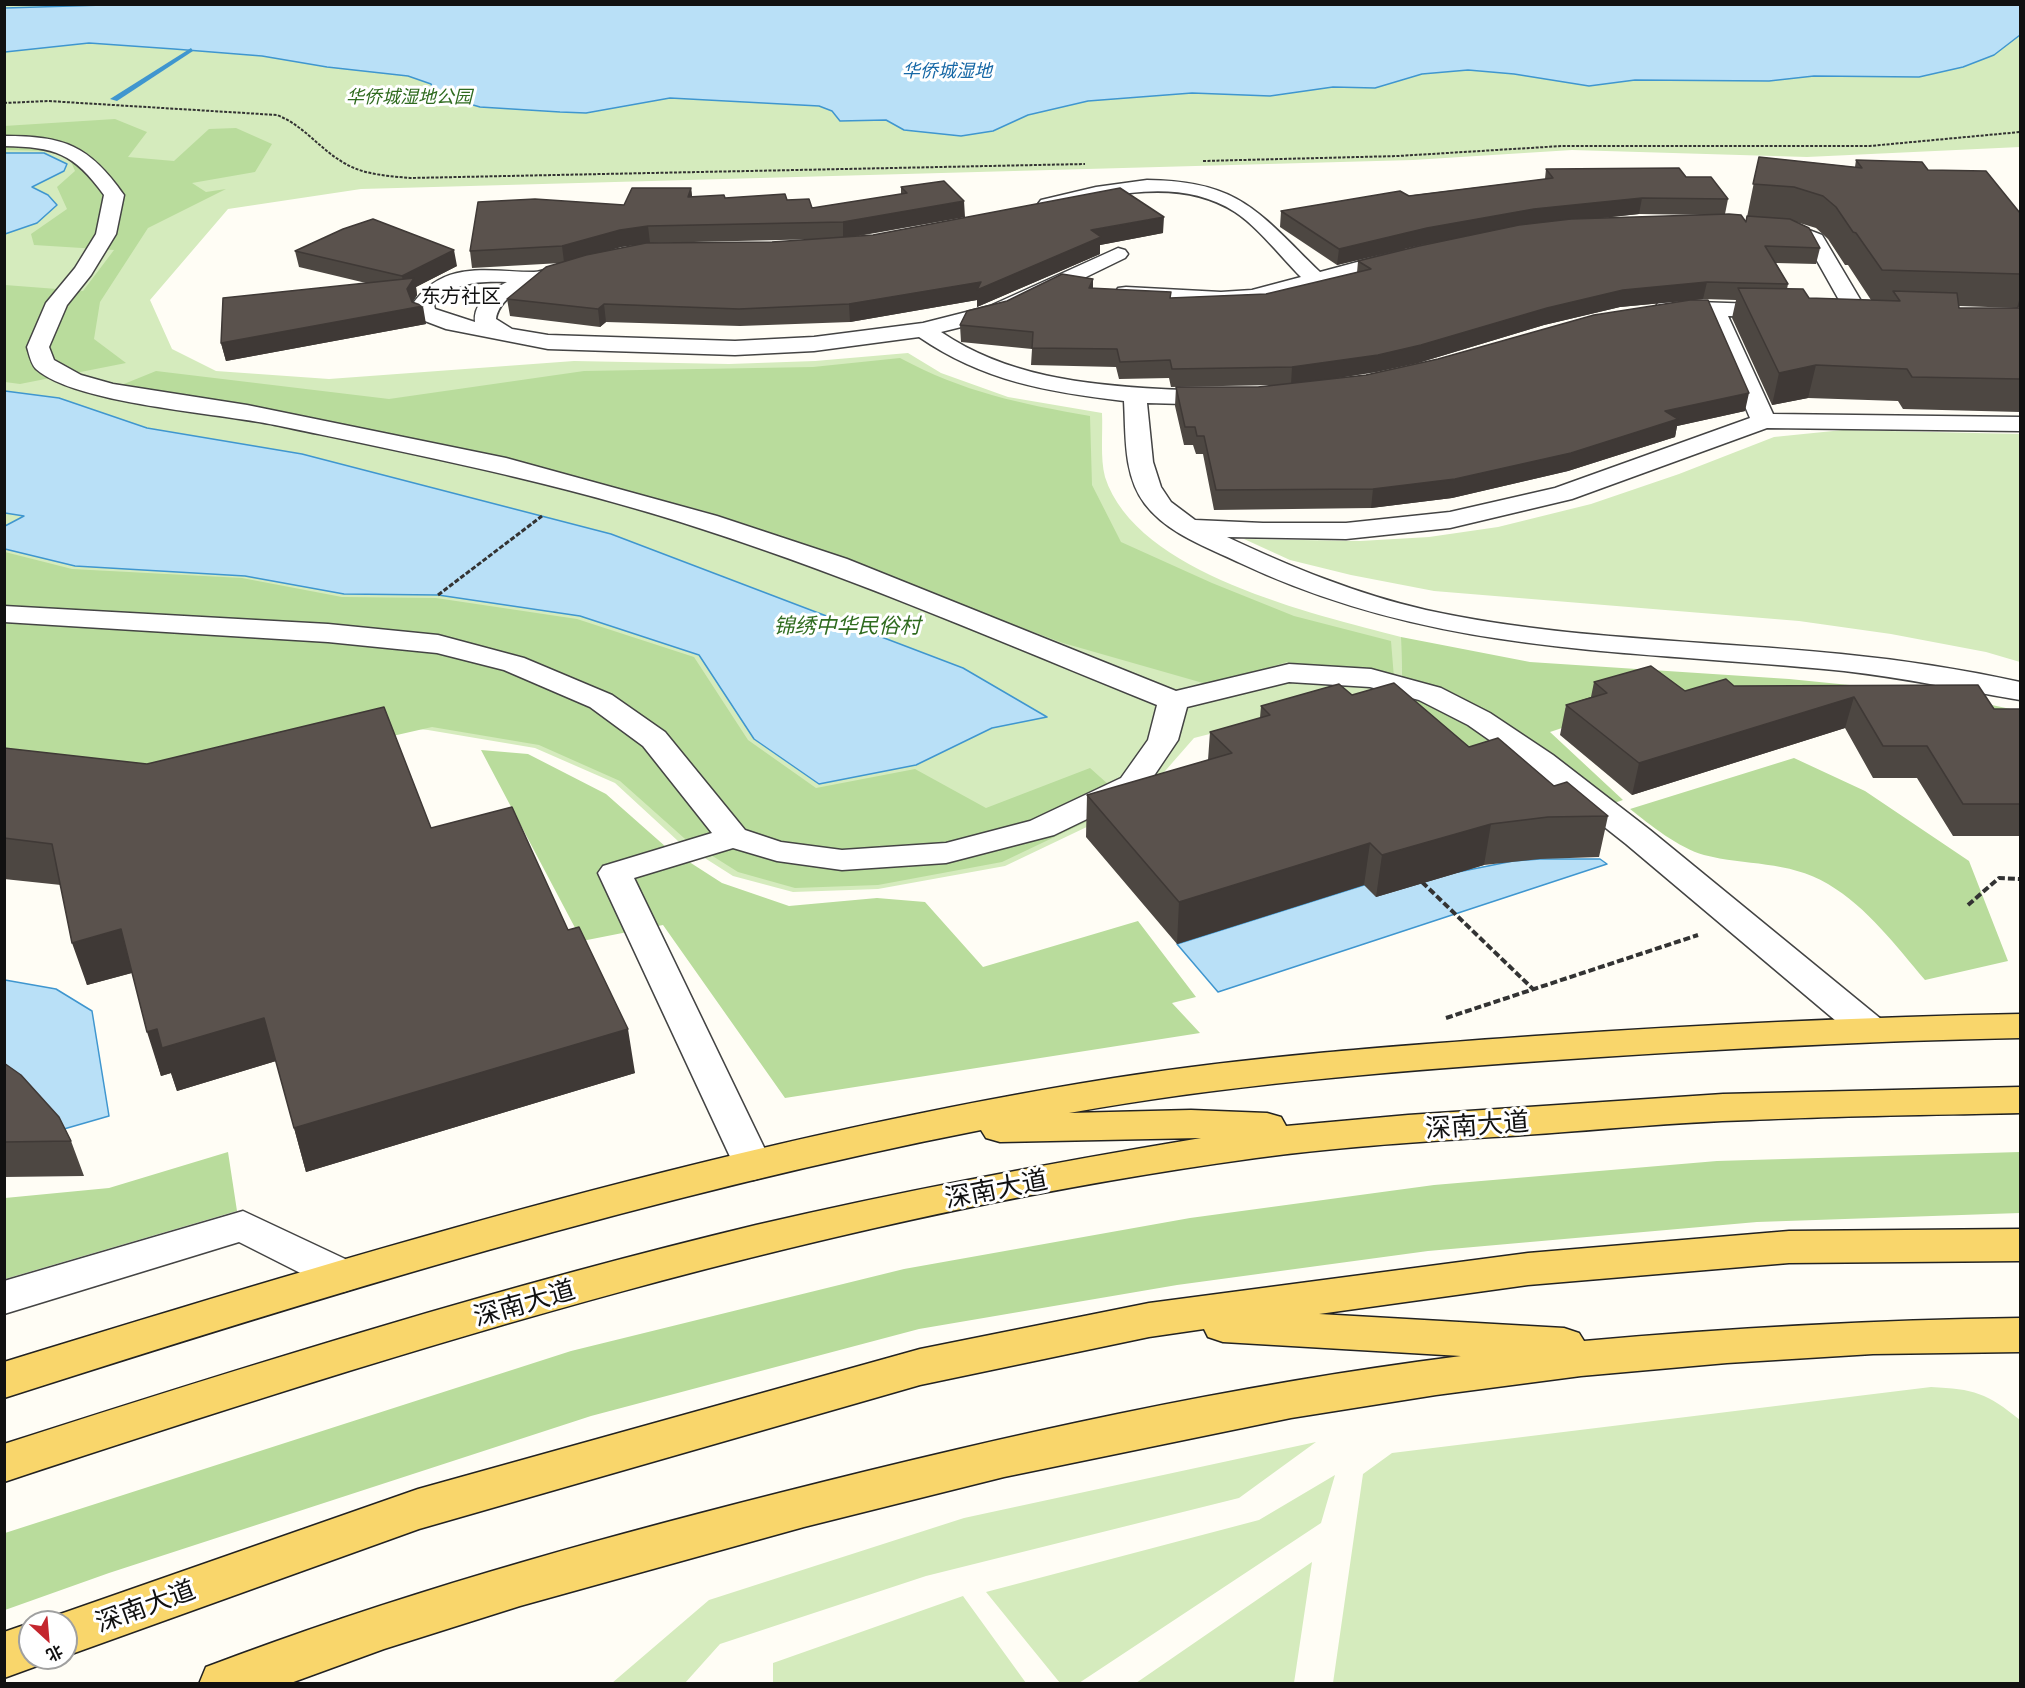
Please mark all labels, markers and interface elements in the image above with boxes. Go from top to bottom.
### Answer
water label: 华侨城湿地 [902,59,992,81]
park label: 华侨城湿地公园 [346,85,472,107]
district label: 东方社区 [421,283,501,307]
park label: 锦绣中华民俗村 [774,612,920,638]
street label: 深南大道 [1424,1105,1530,1143]
street label: 深南大道 [942,1163,1050,1213]
street label: 深南大道 [470,1273,578,1331]
street label: 深南大道 [91,1573,199,1637]
north arrow [18,1610,78,1670]
text: 北 [43,1640,67,1669]

